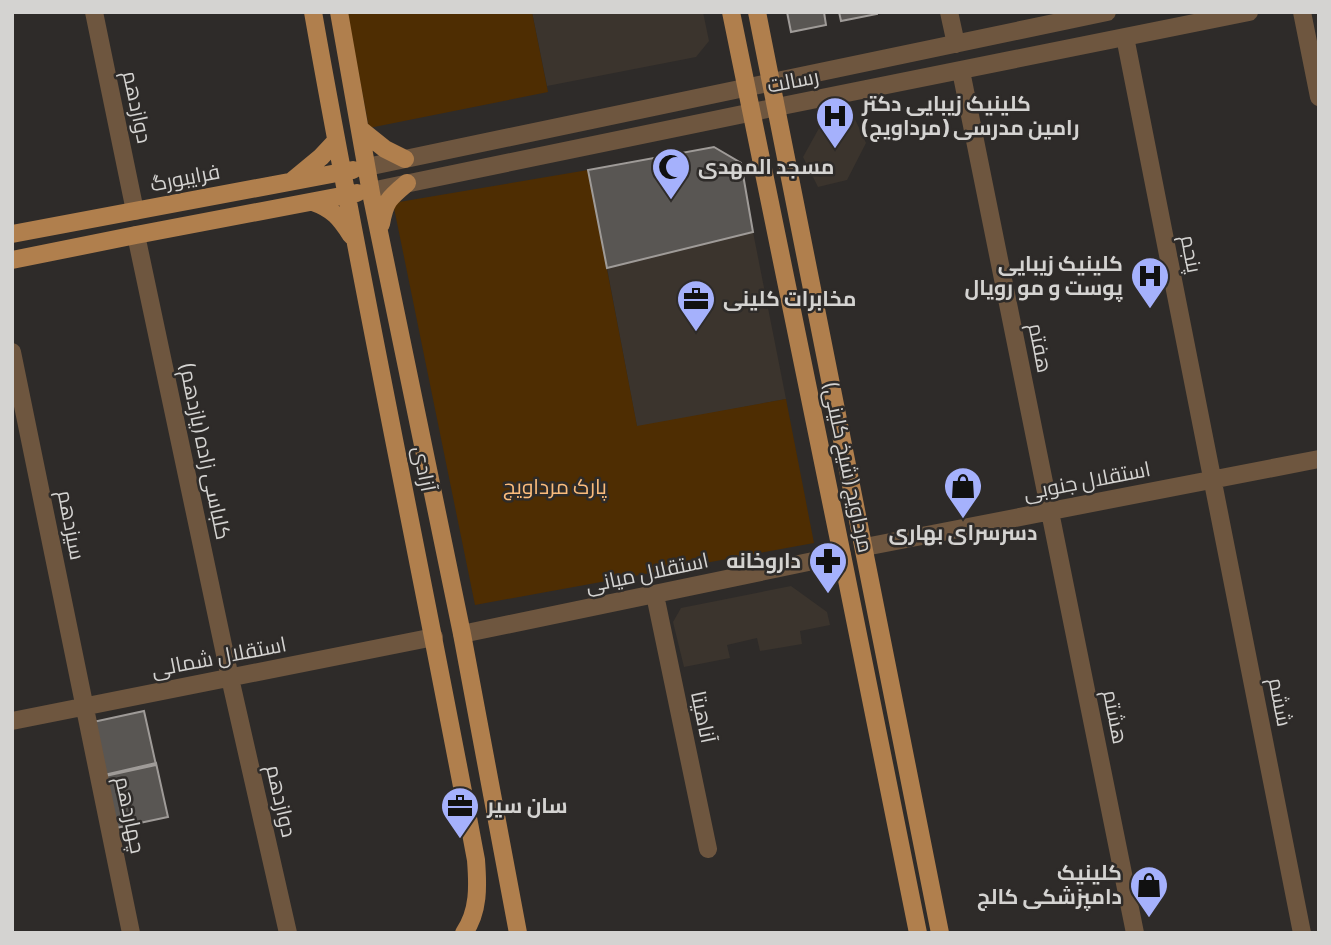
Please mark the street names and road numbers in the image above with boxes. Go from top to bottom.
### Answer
street label: رسالت [765,62,821,98]
street label: دوازدهم [116,68,158,146]
street label: فرایبورگ [148,158,222,197]
street label: پنجم [1174,233,1208,276]
street label: هفتم [1021,321,1059,375]
street label: کلباسی زاده (یازدهم) [173,361,237,542]
street label: مرداویج (شیخ کلینی) [816,380,880,555]
street label: آزادی [407,444,442,494]
street label: استقلال جنوبی [1021,455,1153,506]
street label: سیزدهم [51,488,91,562]
street label: استقلال میانی [583,546,711,599]
street label: استقلال شمالی [149,630,289,683]
street label: ششم [1262,675,1298,729]
street label: هشتم [1096,687,1134,747]
street label: آناهیتا [687,688,722,745]
street label: دوازدهم [259,762,303,840]
street label: چهاردهم [108,774,152,856]

